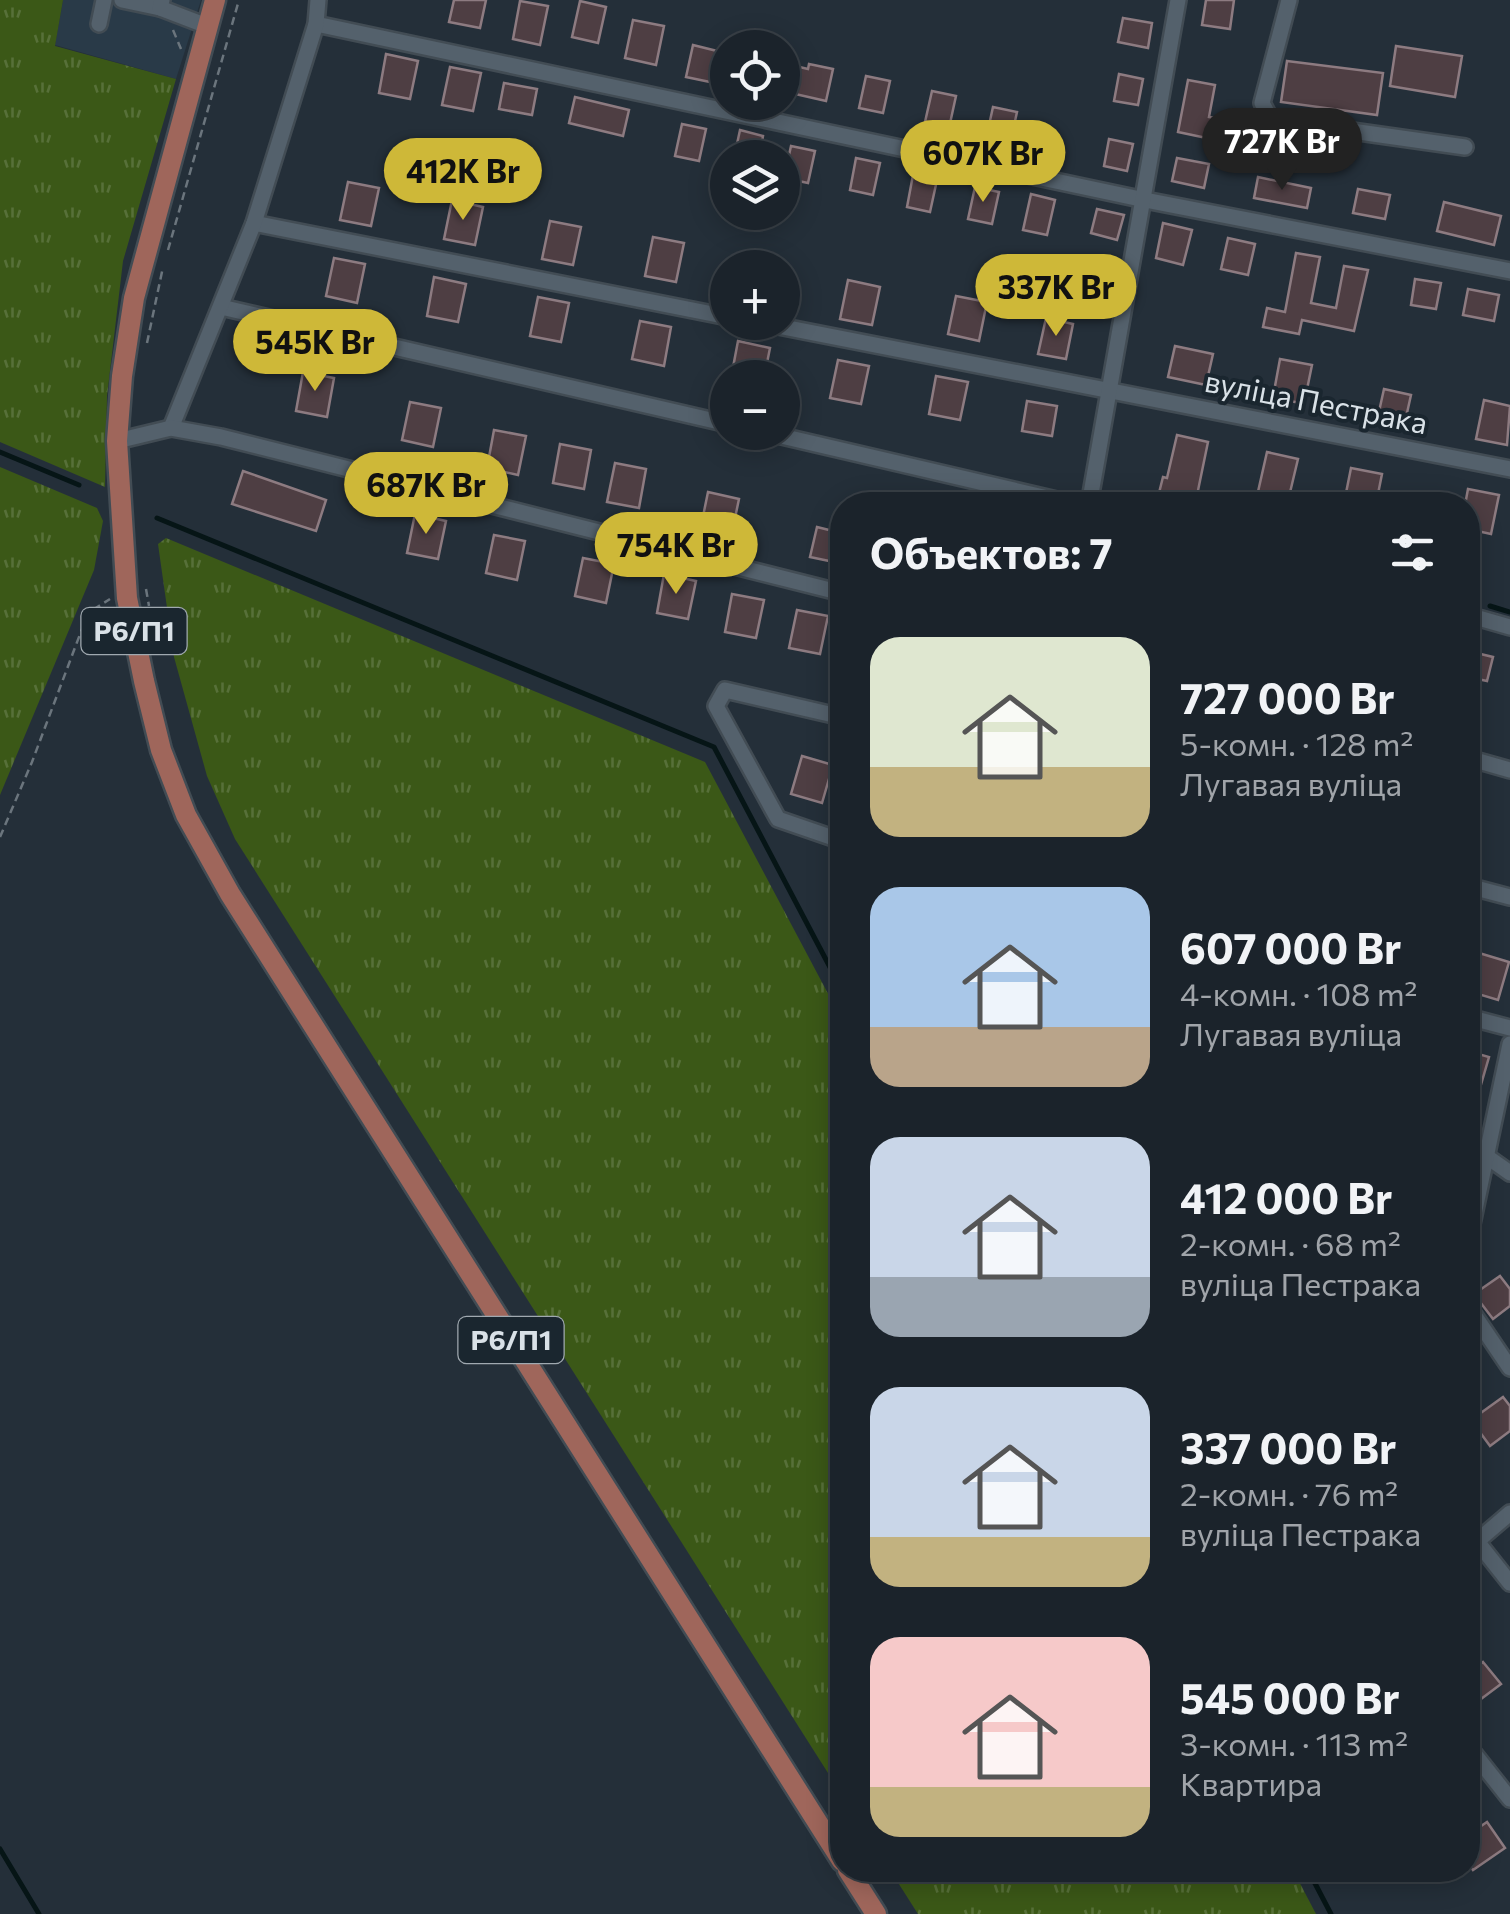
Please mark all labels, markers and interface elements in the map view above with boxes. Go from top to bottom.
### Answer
map controls [710,30,800,450]
button: locate [710,30,800,120]
pin: 727K Br [1190,108,1374,193]
pin: 607K Br [891,120,1075,205]
text: 727K Br [1224,120,1340,160]
text: 607K Br [922,132,1044,172]
pin: 412K Br [371,138,555,223]
button: layers [710,140,800,230]
text: 412K Br [406,150,520,190]
button: + [710,250,800,340]
pin: 337K Br [964,254,1148,339]
text: 337K Br [997,266,1115,306]
pin: 545K Br [223,309,407,394]
text: 545K Br [255,321,375,361]
button: − [710,360,800,450]
street label: вуліца Пестрака [1202,361,1431,440]
pin: 687K Br [334,452,518,537]
text: 687K Br [366,464,486,504]
pin: 754K Br [584,512,768,597]
text: 754K Br [617,524,735,564]
icon: filters [1385,525,1440,580]
text: Объектов: 7 [870,526,1113,578]
road number: Р6/П1 [82,608,186,654]
text: 727 000 Br [1180,671,1395,723]
icon: home [950,677,1070,797]
text: 5-комн. · 128 m² [1180,723,1413,763]
text: Лугавая вуліца [1180,763,1402,803]
text: 607 000 Br [1180,921,1401,973]
icon: home [950,927,1070,1047]
text: 4-комн. · 108 m² [1180,973,1417,1013]
text: Лугавая вуліца [1180,1013,1402,1053]
text: 412 000 Br [1180,1171,1392,1223]
icon: home [950,1177,1070,1297]
text: 2-комн. · 68 m² [1180,1223,1401,1263]
text: вуліца Пестрака [1180,1263,1421,1303]
road number: Р6/П1 [458,1317,564,1363]
text: 337 000 Br [1180,1421,1396,1473]
icon: home [950,1427,1070,1547]
text: 2-комн. · 76 m² [1180,1473,1398,1513]
text: вуліца Пестрака [1180,1513,1421,1553]
text: 545 000 Br [1180,1671,1400,1723]
icon: home [950,1677,1070,1797]
text: 3-комн. · 113 m² [1180,1723,1408,1763]
text: Квартира [1180,1763,1322,1803]

